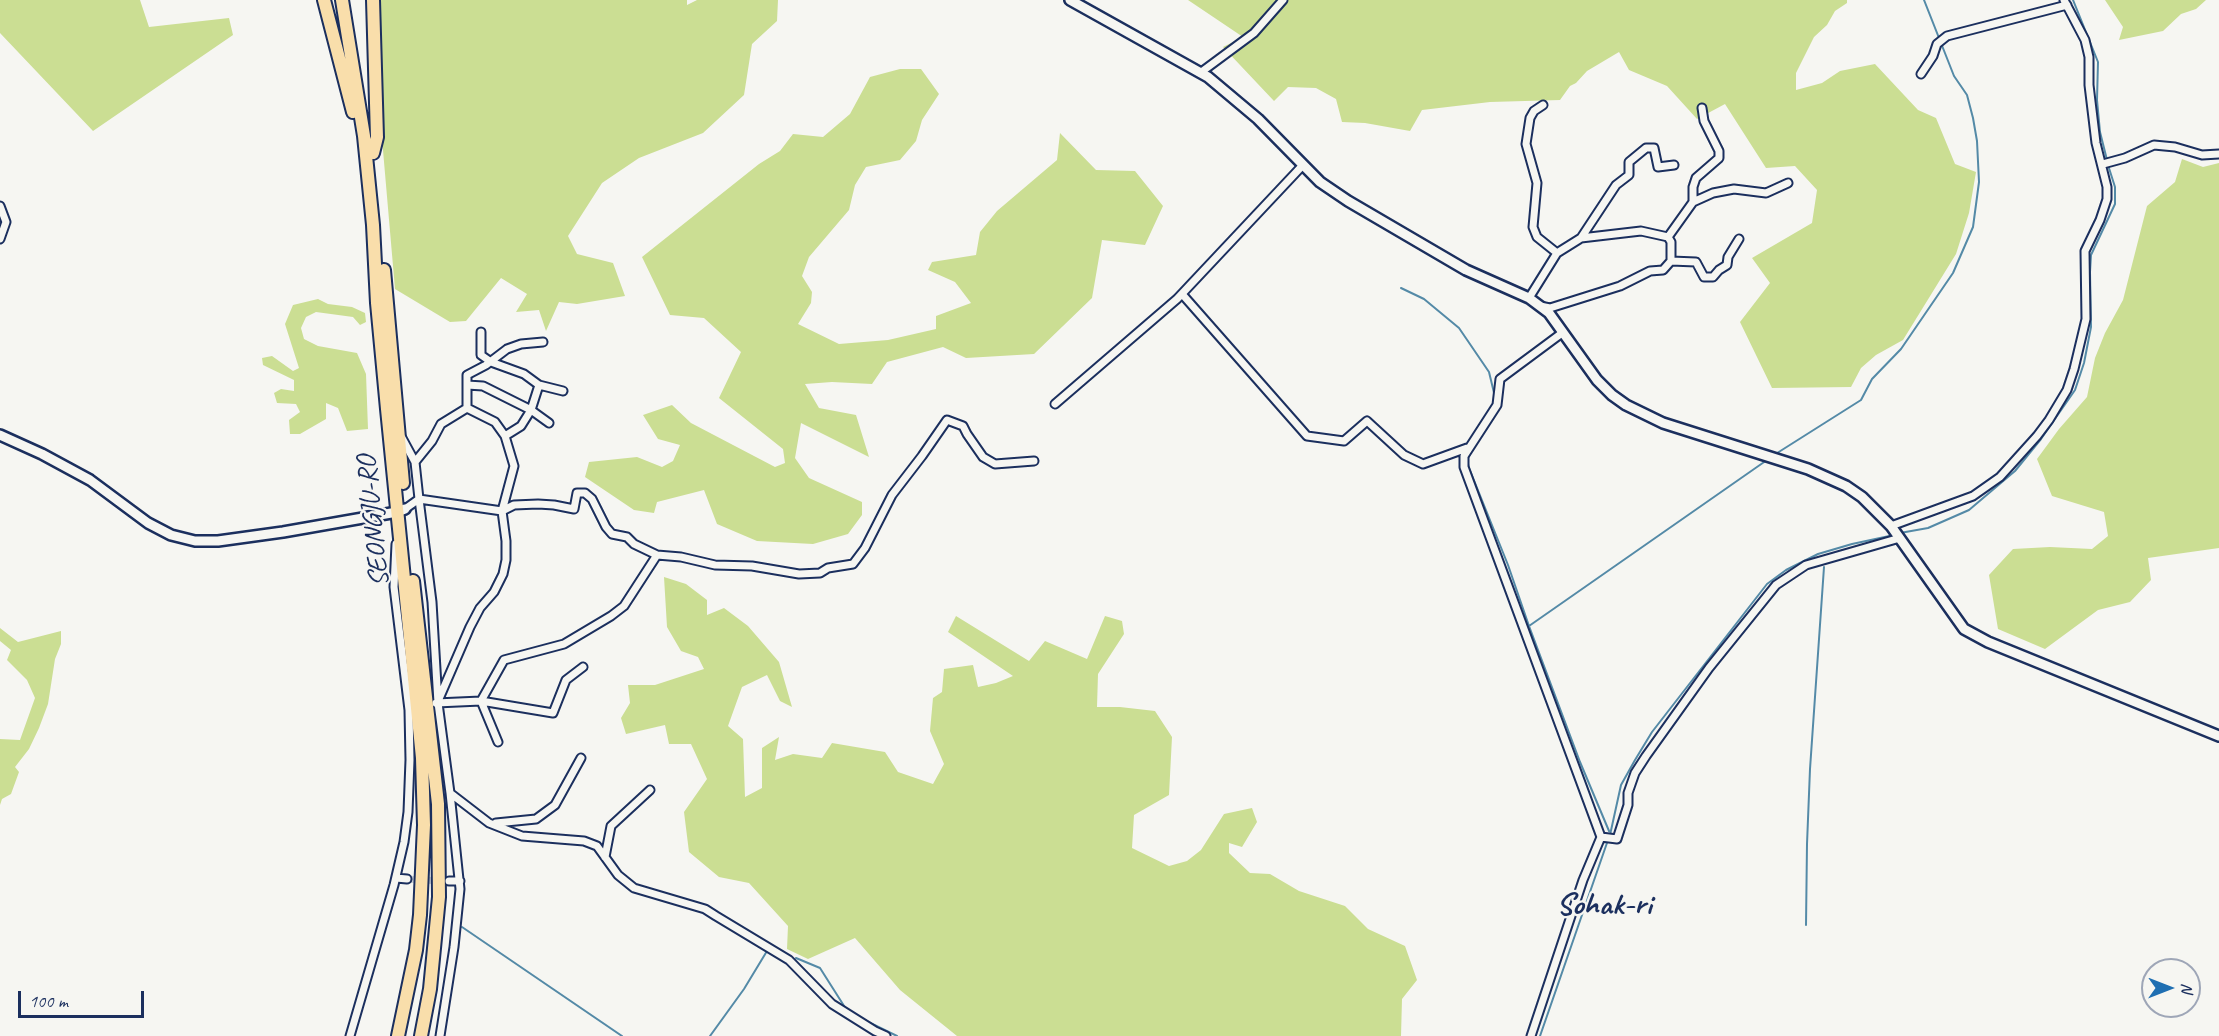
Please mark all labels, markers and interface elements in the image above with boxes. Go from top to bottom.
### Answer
street label: SEONGJU-RO [350,454,398,588]
district label: Sohak-ri [1556,887,1652,925]
north arrow [2141,958,2201,1018]
scale bar [21,979,147,1017]
text: N [2177,983,2197,993]
text: 100 m [29,990,68,1012]

